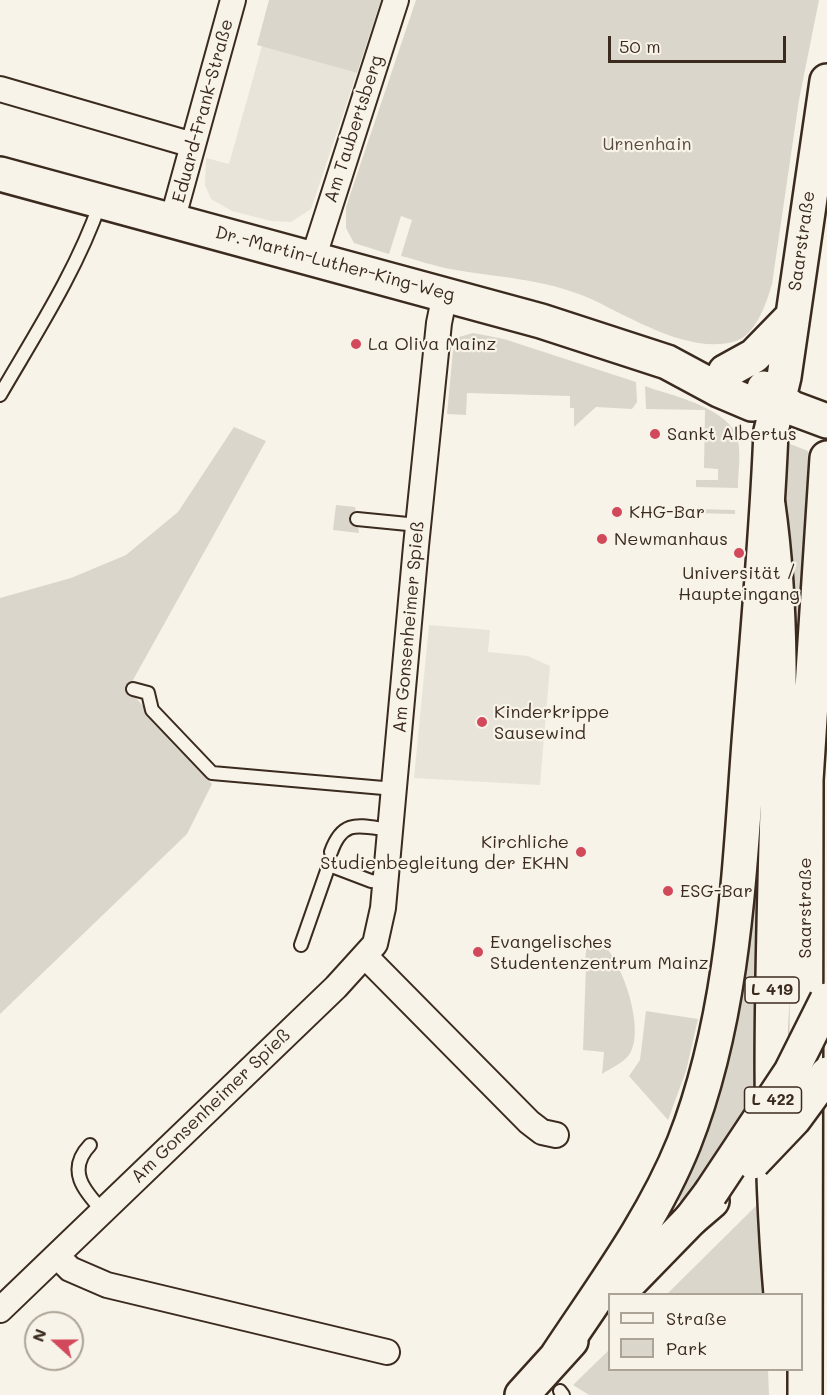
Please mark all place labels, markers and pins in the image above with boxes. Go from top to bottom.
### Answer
place label: La Oliva Mainz [368,333,496,355]
marker: La Oliva Mainz [349,337,363,351]
place label: Sankt Albertus [667,423,797,445]
marker: Sankt Albertus [648,427,662,441]
place label: KHG-Bar [629,501,705,523]
marker: KHG-Bar [610,505,624,519]
place label: Newmanhaus [614,528,728,550]
marker: Newmanhaus [595,532,609,546]
marker: Universität / Haupteingang [732,546,746,560]
place label: Universität / Haupteingang [678,562,800,604]
place label: Kinderkrippe Sausewind [494,701,609,744]
marker: Kinderkrippe Sausewind [475,715,489,729]
place label: Kirchliche Studienbegleitung der EKHN [320,831,569,874]
marker: Kirchliche Studienbegleitung der EKHN [574,845,588,859]
place label: ESG-Bar [680,880,753,902]
marker: ESG-Bar [661,884,675,898]
place label: Evangelisches Studentenzentrum Mainz [490,931,709,974]
marker: Evangelisches Studentenzentrum Mainz [471,945,485,959]

